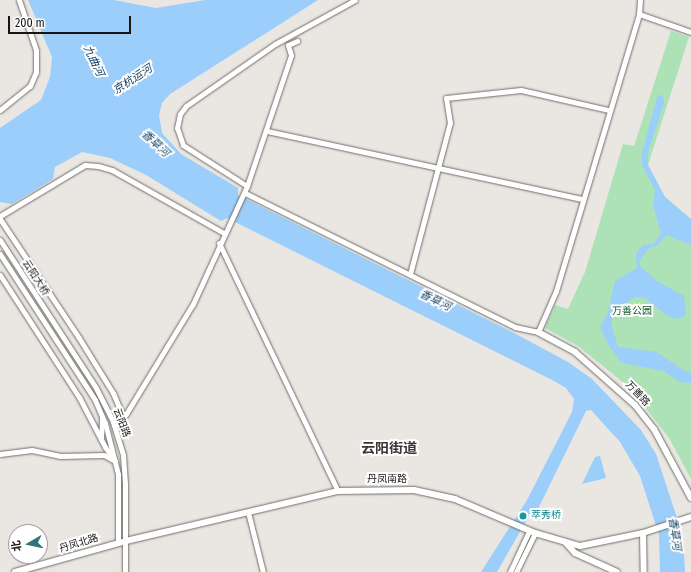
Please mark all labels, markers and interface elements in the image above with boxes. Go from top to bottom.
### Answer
scale bar [10,8,133,34]
text: 200 m [15,16,45,30]
water label: 九曲河 [80,43,106,79]
water label: 京杭运河 [111,62,155,98]
water label: 香草河 [138,128,172,160]
street label: 云阳大桥 [19,258,51,298]
water label: 香草河 [417,288,453,314]
park label: 万善公园 [612,306,652,318]
street label: 万善路 [622,379,652,409]
street label: 云阳路 [110,407,132,439]
district label: 云阳街道 [361,441,417,457]
street label: 丹凤南路 [367,474,407,486]
place label: 萃秀桥 [531,510,561,522]
marker: 萃秀桥 [518,511,528,521]
water label: 香草河 [665,517,683,551]
north arrow [8,524,48,564]
street label: 丹凤北路 [58,532,100,556]
text: 北 [9,539,24,552]

